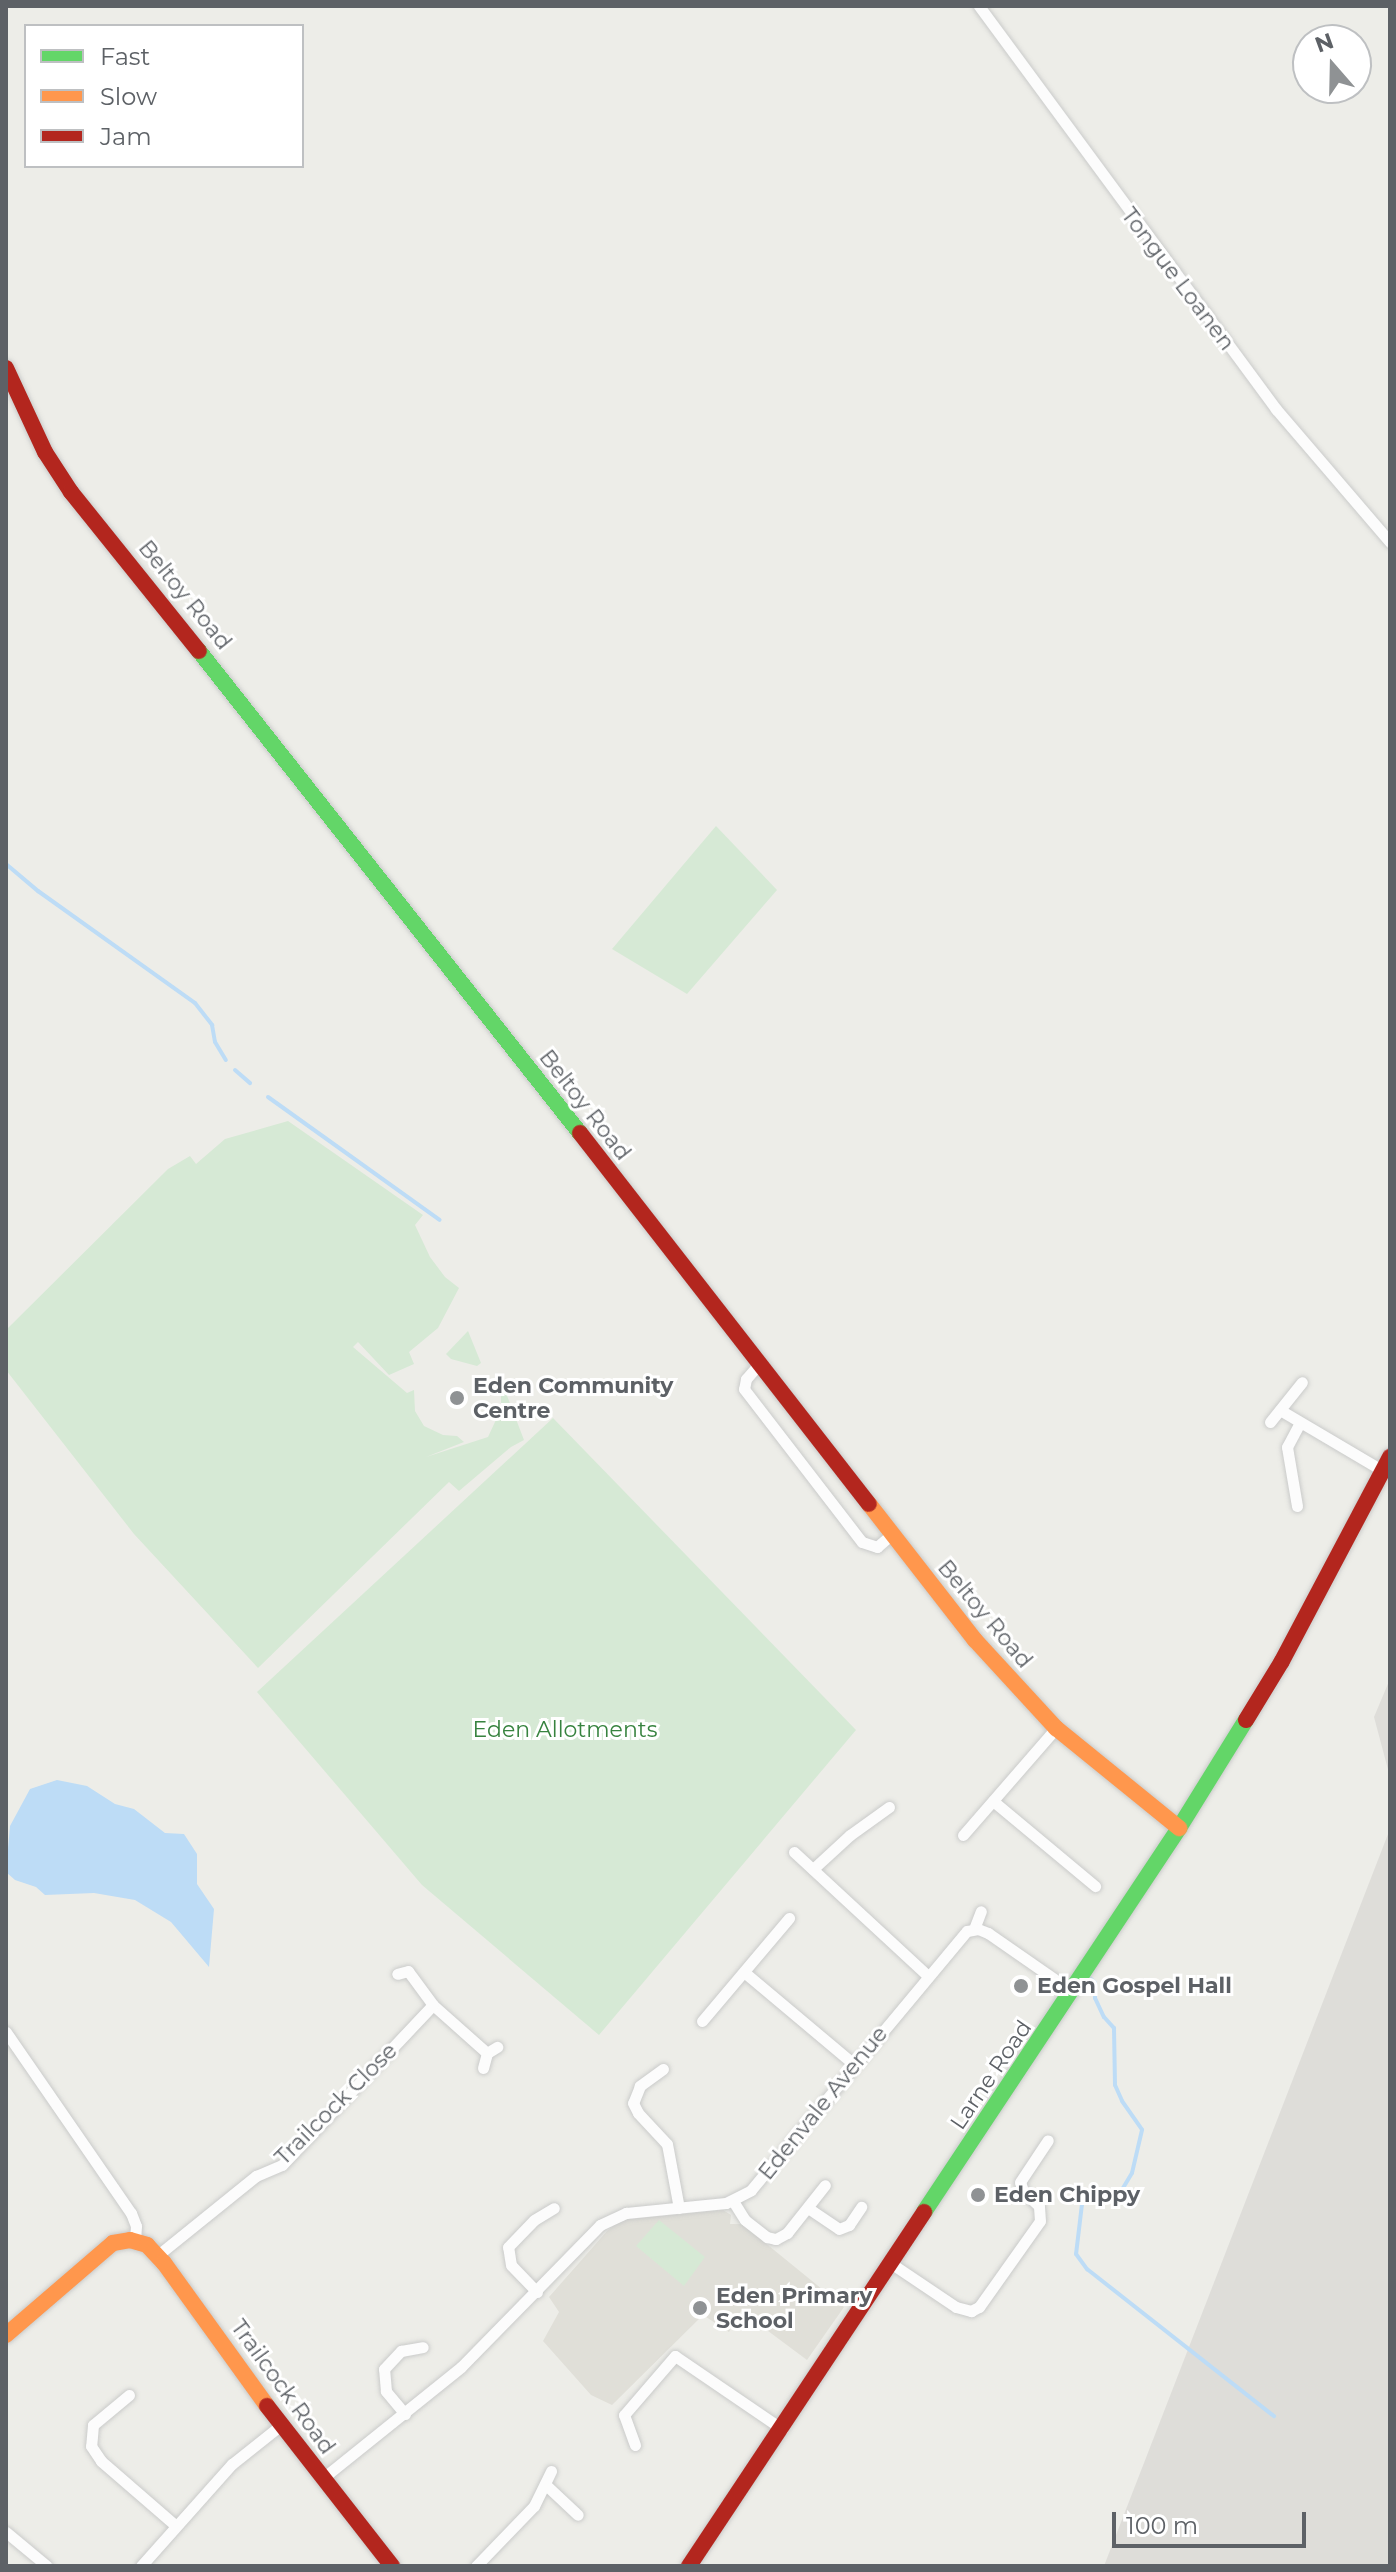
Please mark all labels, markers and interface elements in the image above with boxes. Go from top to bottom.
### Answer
legend [24,24,304,168]
north arrow [1292,24,1372,104]
text: N [1311,27,1337,59]
text: Fast [100,42,150,71]
text: Slow [100,82,157,111]
text: Jam [100,122,152,151]
street label: Tongue Loanen [1116,203,1240,355]
street label: Beltoy Road [133,535,237,655]
street label: Beltoy Road [534,1045,636,1165]
place label: Eden Community Centre [473,1372,673,1424]
marker: Eden Community Centre [448,1389,466,1407]
street label: Beltoy Road [932,1555,1038,1673]
park label: Eden Allotments [473,1717,657,1743]
place label: Eden Gospel Hall [1037,1973,1232,1999]
marker: Eden Gospel Hall [1012,1977,1030,1995]
street label: Larne Road [945,2015,1037,2135]
street label: Edenvale Avenue [753,2021,893,2185]
street label: Trailcock Close [270,2038,402,2170]
place label: Eden Chippy [994,2182,1140,2208]
marker: Eden Chippy [969,2186,987,2204]
place label: Eden Primary School [716,2282,872,2334]
marker: Eden Primary School [691,2299,709,2317]
street label: Trailcock Road [225,2315,341,2459]
scale bar [1116,2496,1310,2546]
text: 100 m [1126,2511,1198,2540]

